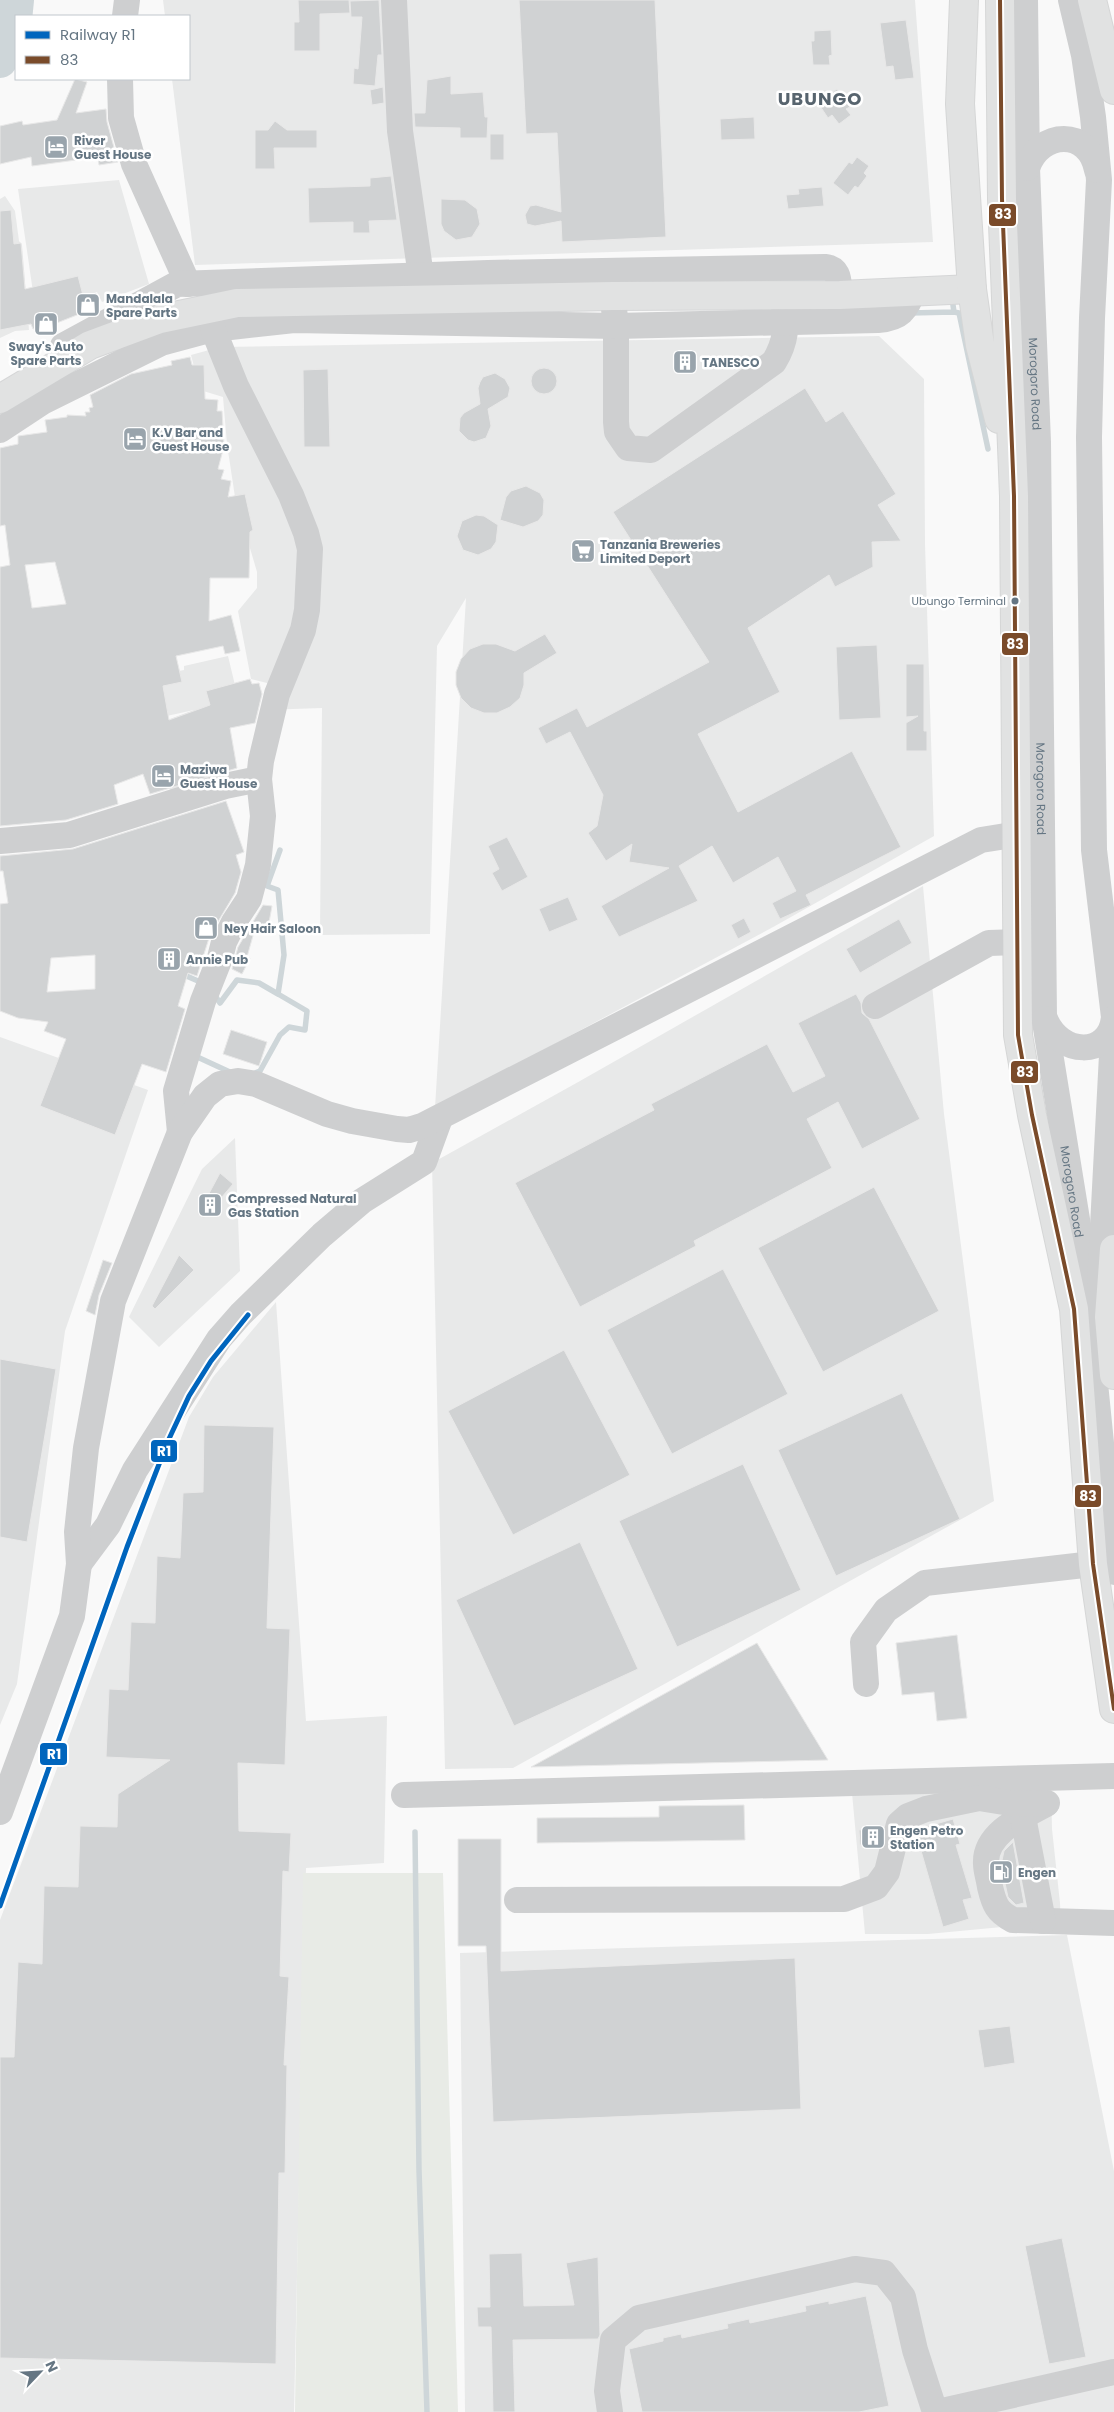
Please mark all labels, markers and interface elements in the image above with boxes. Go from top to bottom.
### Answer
legend [15,15,190,80]
text: Railway R1 [60,24,135,45]
text: 83 [60,49,78,70]
district label: UBUNGO [778,86,862,111]
place label: River Guest House [74,132,152,163]
hotel icon: River Guest House [43,134,69,160]
line badge: 83 [988,203,1017,227]
text: 83 [994,204,1012,224]
place label: Mandalala Spare Parts [106,290,177,321]
shop icon: Mandalala Spare Parts [75,292,101,318]
shop icon: Sway's Auto Spare Parts [33,311,59,337]
street label: Morogoro Road [1025,337,1046,430]
place label: Sway's Auto Spare Parts [9,338,84,369]
building icon: TANESCO [672,349,698,375]
place label: TANESCO [702,354,760,371]
place label: K.V Bar and Guest House [152,424,230,455]
hotel icon: K.V Bar and Guest House [122,426,148,452]
place label: Tanzania Breweries Limited Deport [600,536,721,567]
supermarket icon: Tanzania Breweries Limited Deport [570,538,596,564]
place label: Ubungo Terminal [912,593,1006,609]
marker: Ubungo Terminal [1010,596,1020,606]
line badge: 83 [1001,632,1029,656]
text: 83 [1006,634,1024,654]
street label: Morogoro Road [1033,742,1051,835]
place label: Maziwa Guest House [180,761,258,792]
hotel icon: Maziwa Guest House [150,763,176,789]
shop icon: Ney Hair Saloon [193,915,219,941]
place label: Ney Hair Saloon [224,920,321,937]
building icon: Annie Pub [156,946,182,972]
place label: Annie Pub [186,951,248,968]
line badge: 83 [1010,1060,1039,1084]
text: 83 [1016,1062,1034,1082]
street label: Morogoro Road [1057,1144,1088,1239]
place label: Compressed Natural Gas Station [228,1190,357,1221]
building icon: Compressed Natural Gas Station [197,1192,223,1218]
line badge: R1 [150,1439,178,1463]
text: R1 [157,1441,171,1461]
line badge: 83 [1074,1484,1102,1508]
text: 83 [1079,1486,1097,1506]
line badge: R1 [39,1742,68,1766]
text: R1 [47,1744,61,1764]
place label: Engen Petro Station [890,1822,964,1853]
building icon: Engen Petro Station [860,1824,886,1850]
fuel station icon: Engen [988,1859,1014,1885]
place label: Engen [1018,1864,1056,1881]
north arrow [15,2347,65,2397]
text: N [40,2358,63,2376]

